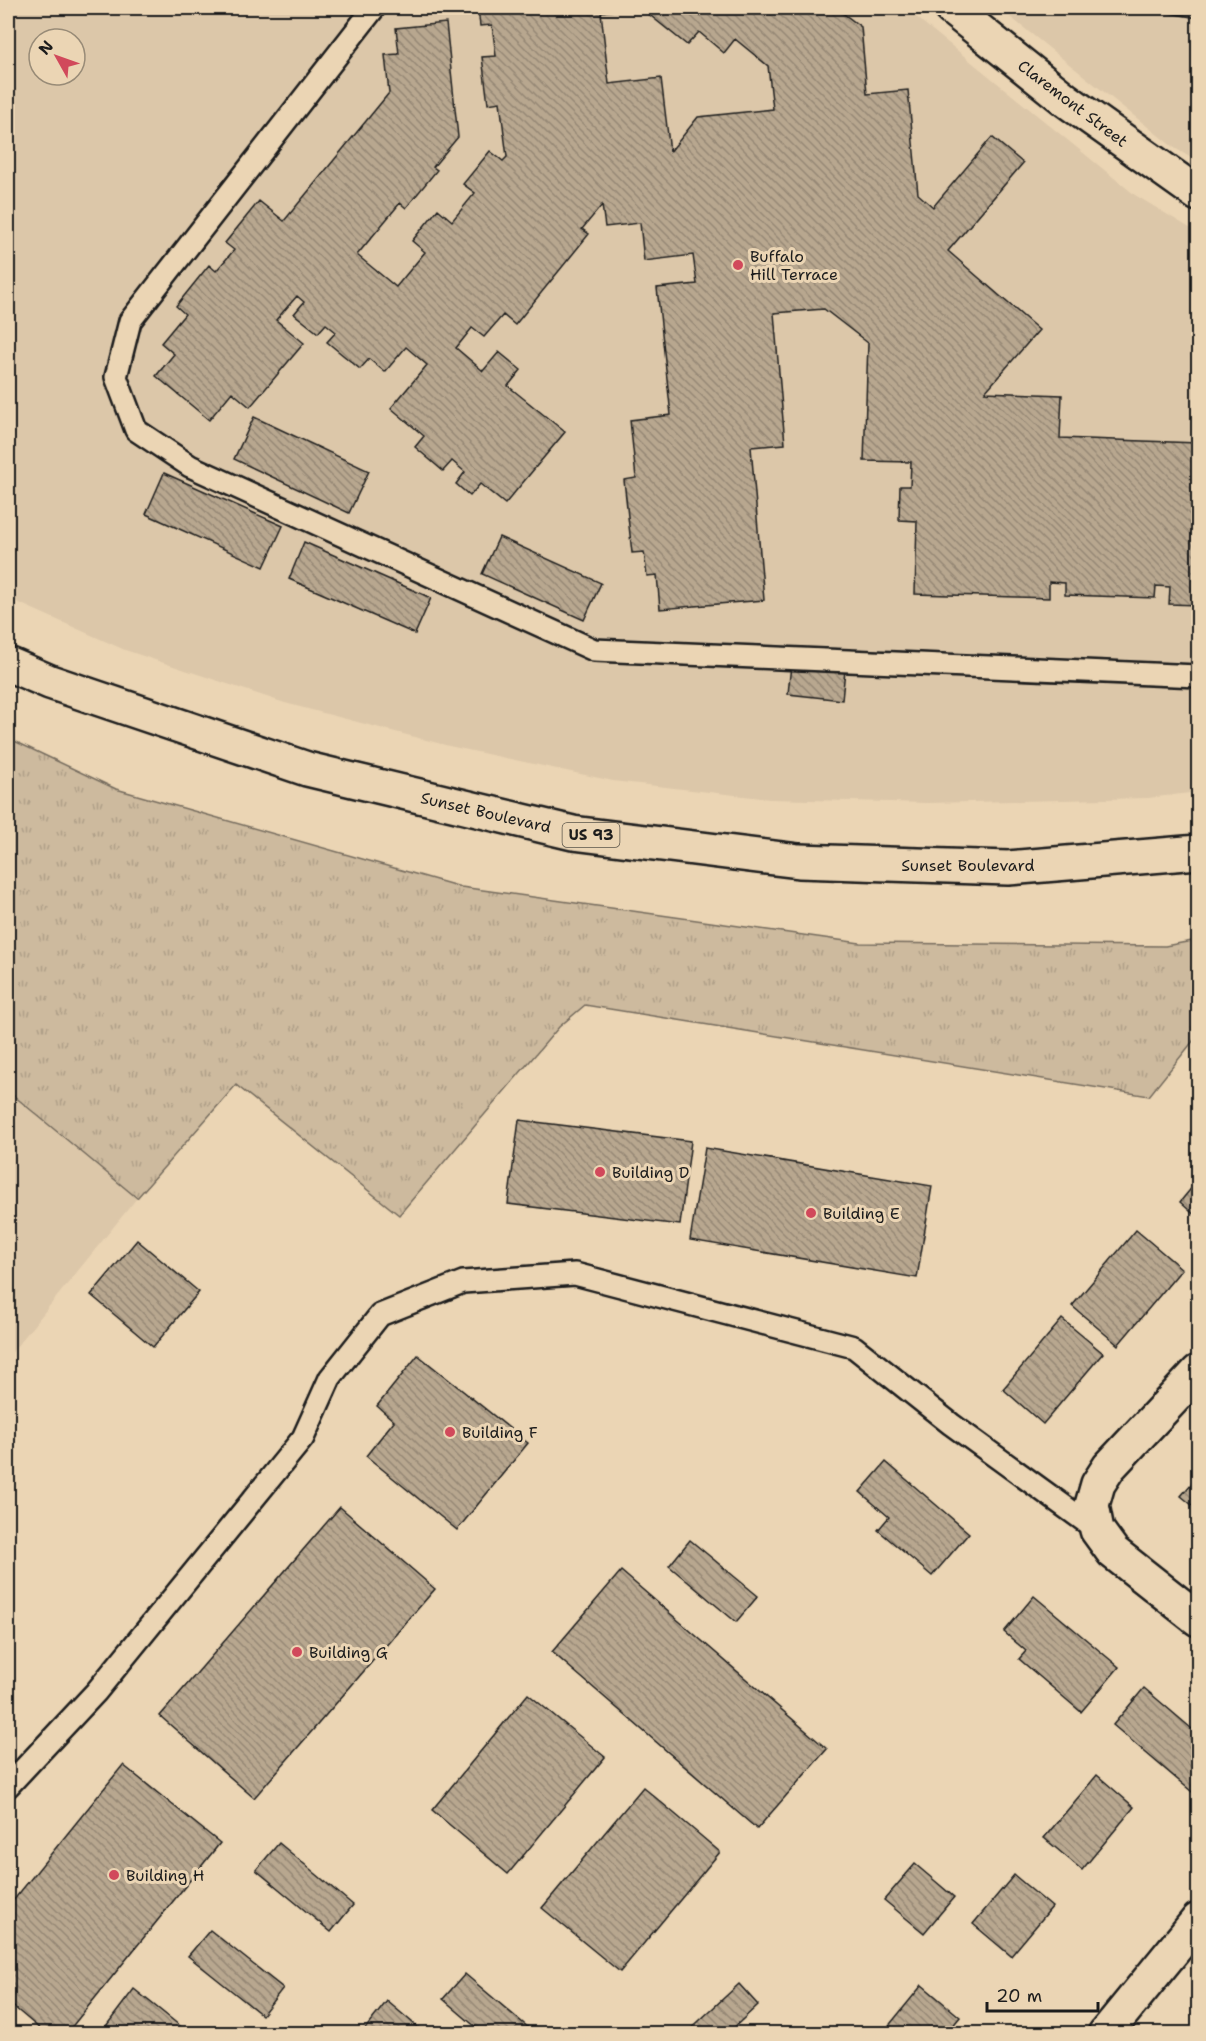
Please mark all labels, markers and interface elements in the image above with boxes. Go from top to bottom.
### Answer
north arrow [27,27,87,87]
text: N [34,36,58,59]
street label: Claremont Street [1014,55,1132,152]
place label: Buffalo Hill Terrace [750,246,838,285]
marker: Buffalo Hill Terrace [731,258,745,272]
street label: Sunset Boulevard [419,787,553,838]
road number: US 93 [562,823,620,847]
street label: Sunset Boulevard [901,855,1035,876]
place label: Building D [612,1162,689,1183]
marker: Building D [593,1165,607,1179]
place label: Building E [823,1203,900,1224]
marker: Building E [804,1206,818,1220]
place label: Building F [462,1422,538,1443]
marker: Building F [443,1425,457,1439]
place label: Building G [309,1642,388,1663]
marker: Building G [290,1645,304,1659]
place label: Building H [126,1865,204,1886]
marker: Building H [107,1868,121,1882]
scale bar [987,1975,1098,2013]
text: 20 m [996,1984,1042,2008]

